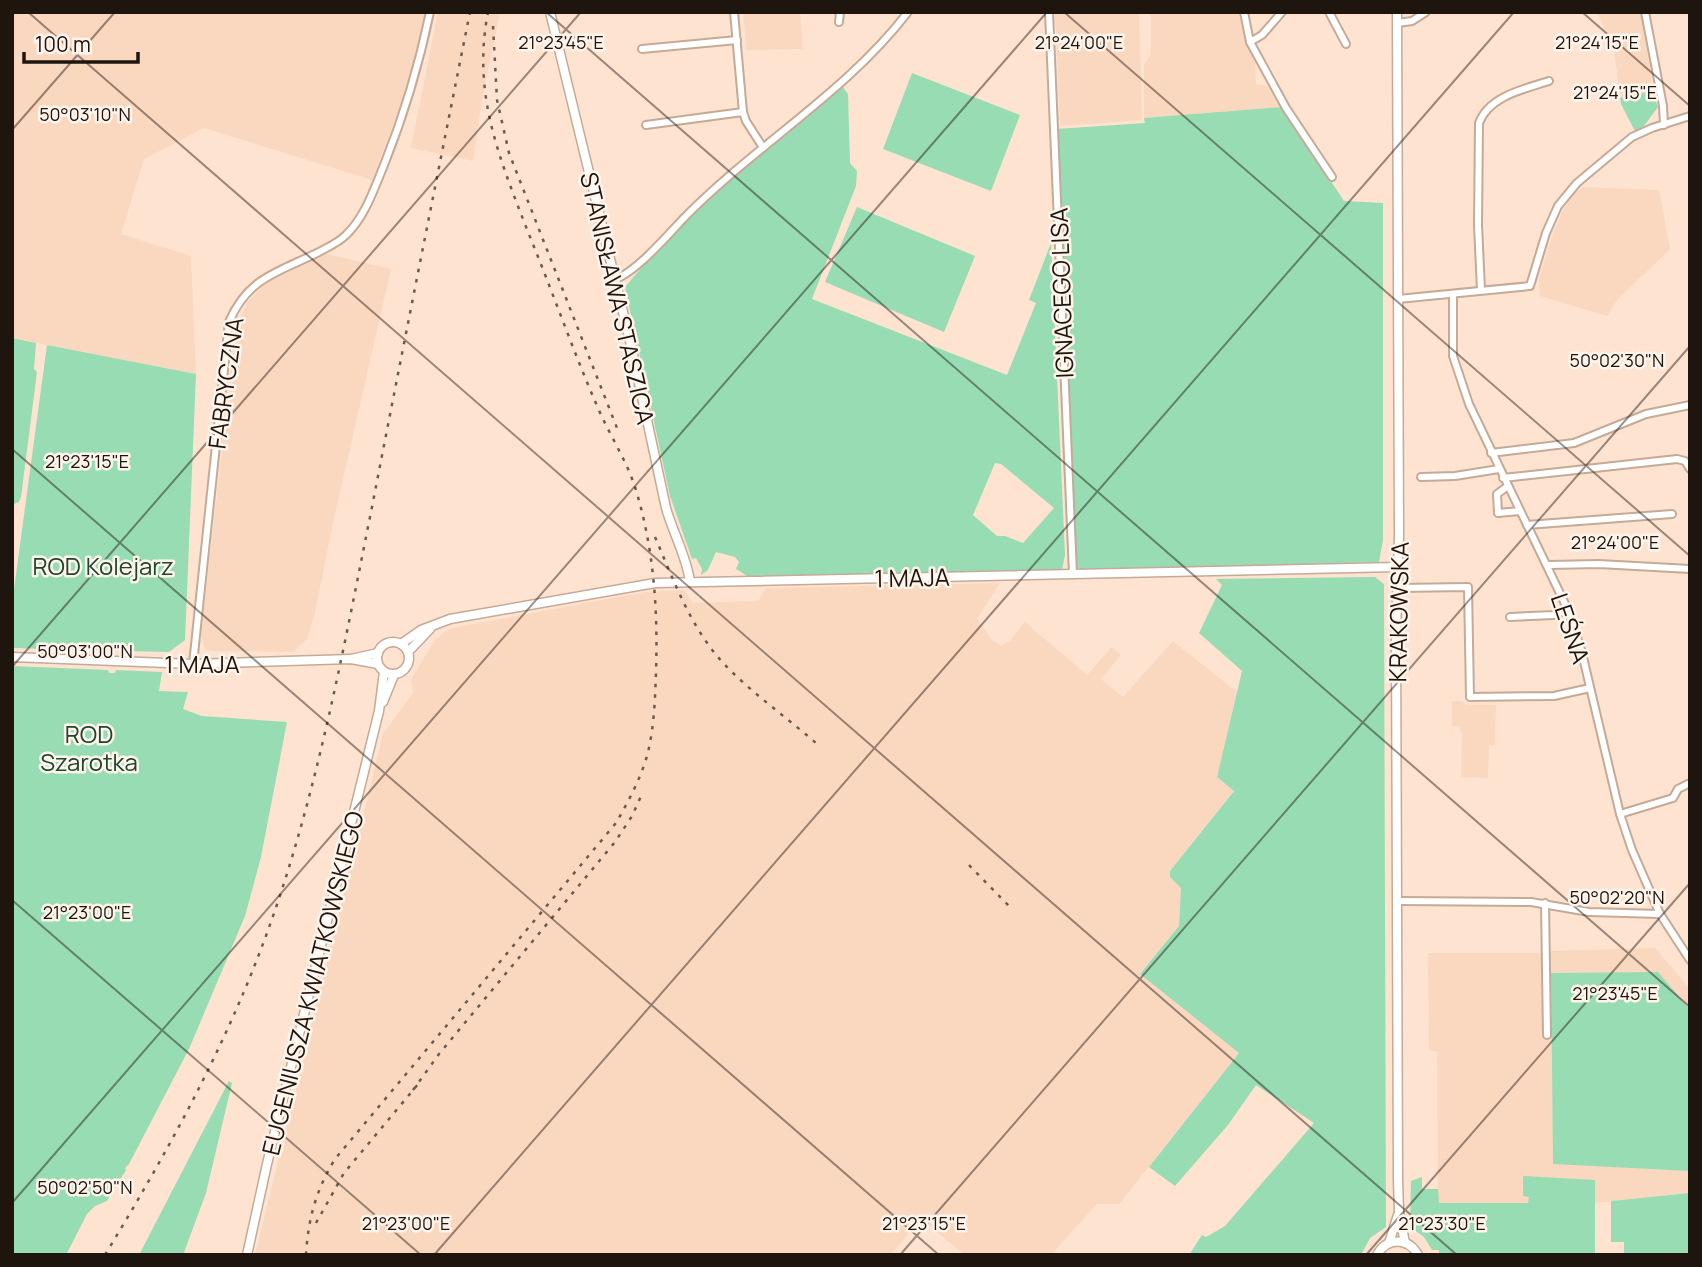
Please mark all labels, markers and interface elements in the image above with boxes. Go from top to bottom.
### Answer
scale bar [24,21,138,65]
text: 100 m [35,30,91,58]
text: 21°23'45"E [518,30,604,54]
text: 21°24'00"E [1035,30,1123,54]
text: 21°24'15"E [1555,30,1639,54]
text: 21°24'15"E [1573,80,1657,104]
text: 50°03'10"N [39,102,131,126]
street label: STANISŁAWA STASZICA [573,169,663,427]
street label: IGNACEGO LISA [1042,207,1080,379]
street label: FABRYCZNA [199,315,251,451]
text: 50°02'30"N [1570,348,1664,372]
text: 21°23'15"E [45,449,129,473]
text: 21°24'00"E [1571,530,1659,554]
street label: KRAKOWSKA [1380,541,1416,683]
park label: ROD Kolejarz [32,549,174,582]
street label: 1 MAJA [874,560,950,594]
street label: LEŚNA [1544,588,1598,668]
text: 50°03'00"N [37,639,133,663]
street label: 1 MAJA [164,647,240,680]
park label: ROD Szarotka [40,717,138,778]
street label: EUGENIUSZA KWIATKOWSKIEGO [253,808,371,1158]
text: 50°02'20"N [1569,885,1665,909]
text: 21°23'00"E [43,900,131,924]
text: 21°23'45"E [1572,981,1658,1005]
text: 50°02'50"N [37,1175,133,1199]
text: 21°23'00"E [362,1211,450,1235]
text: 21°23'15"E [882,1211,966,1235]
text: 21°23'30"E [1398,1211,1486,1235]

